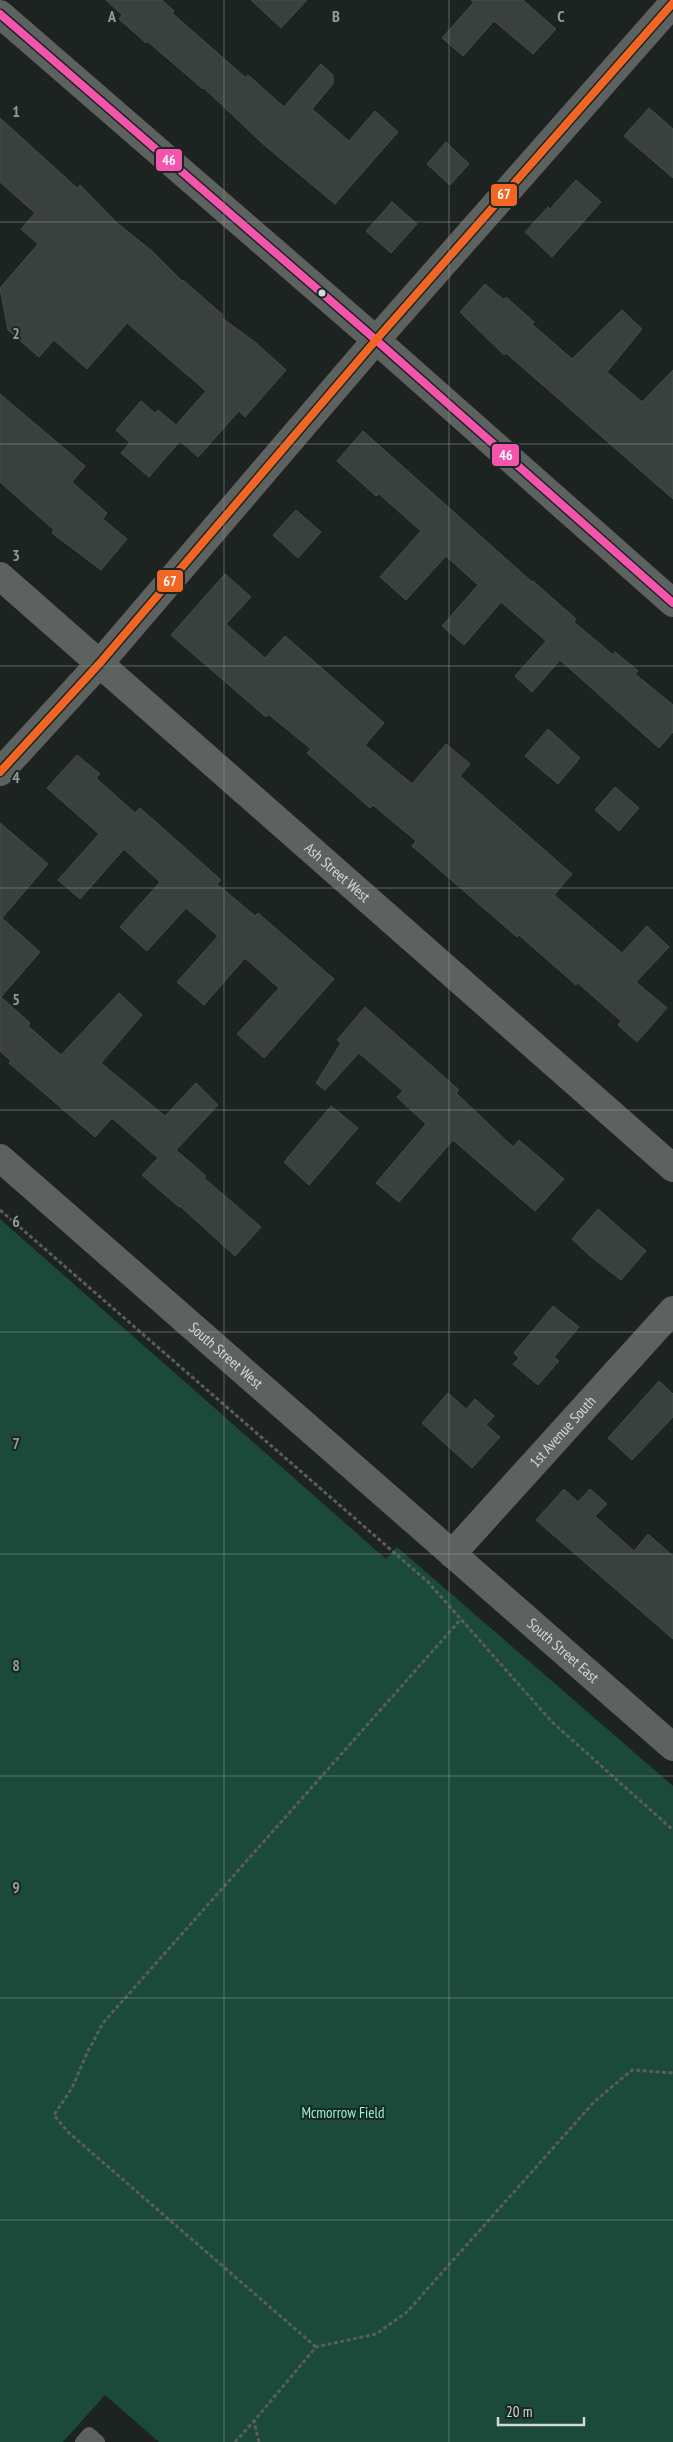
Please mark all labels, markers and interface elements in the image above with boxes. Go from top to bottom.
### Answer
text: A [107,6,117,26]
text: B [332,6,340,26]
text: C [557,6,565,26]
text: 1 [12,101,20,121]
line badge: 46 [155,148,183,172]
text: 46 [162,151,176,169]
line badge: 67 [490,183,518,207]
text: 67 [497,185,511,203]
unlabelled marker [317,288,327,298]
text: 2 [12,323,20,343]
line badge: 46 [491,443,520,467]
text: 46 [499,446,513,464]
text: 3 [12,545,20,565]
line badge: 67 [156,569,184,593]
text: 67 [163,572,177,590]
text: 4 [12,767,20,787]
street label: Ash Street West [301,838,374,906]
text: 5 [12,989,20,1009]
text: 6 [12,1211,20,1231]
street label: South Street West [185,1318,267,1393]
street label: 1st Avenue South [525,1392,600,1471]
text: 7 [12,1433,20,1453]
street label: South Street East [523,1614,603,1687]
text: 8 [12,1655,20,1675]
text: 9 [12,1877,20,1897]
park label: Mcmorrow Field [301,2103,385,2122]
scale bar [498,2394,584,2426]
text: 20 m [506,2402,532,2421]

